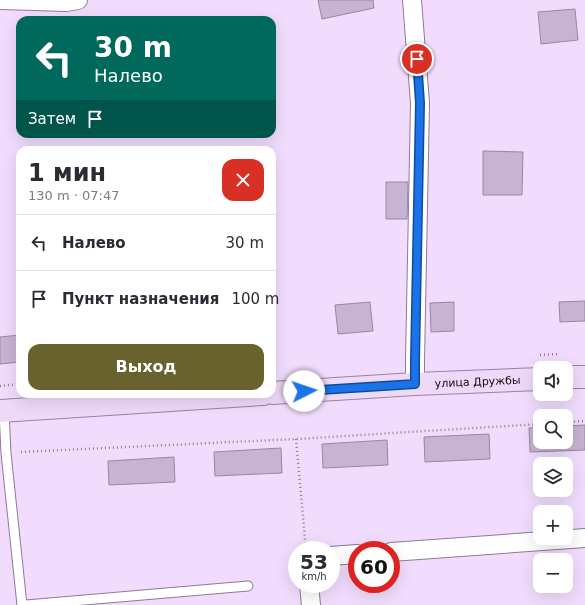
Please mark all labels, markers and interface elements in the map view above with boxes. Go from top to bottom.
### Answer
text: 30 m [94,31,172,64]
icon: left [28,32,80,84]
pin [400,42,434,76]
icon: arrive [406,48,428,70]
text: Налево [94,65,163,86]
icon: arrive [84,108,106,130]
text: Затем [28,110,76,128]
text: 1 мин [28,159,106,187]
button: close [222,159,264,201]
text: 130 m · 07:47 [28,188,119,203]
icon: left [28,232,50,254]
text: Налево [62,234,126,252]
text: 30 m [226,234,264,252]
icon: arrive [28,288,50,310]
text: Пункт назначения [62,290,219,308]
text: 100 m [231,290,279,308]
button: Выход [28,344,264,390]
map controls [533,361,573,593]
button: sound [533,361,573,401]
position arrow [283,370,325,412]
street label: улица Дружбы [434,373,521,390]
button: search [533,409,573,449]
button: layers [533,457,573,497]
button: + [533,505,573,545]
speed limit sign: 60 [348,541,400,593]
text: 53 [300,550,328,574]
button: − [533,553,573,593]
text: km/h [301,571,327,582]

